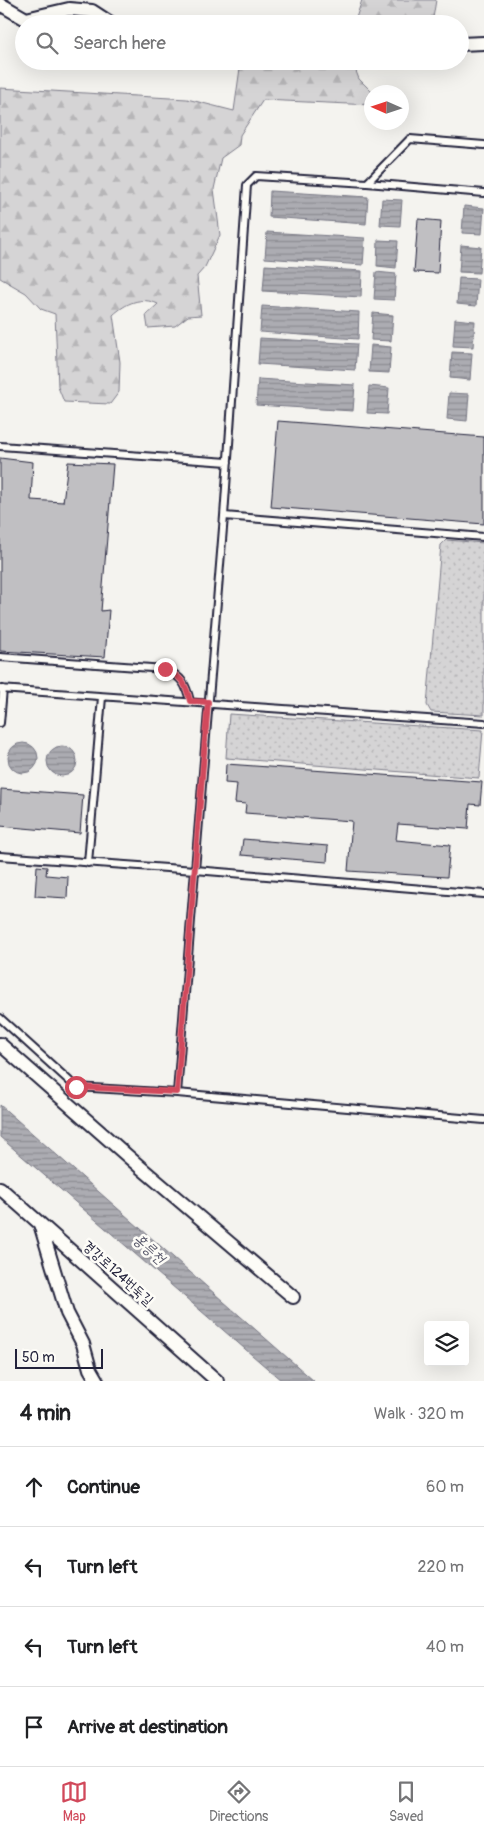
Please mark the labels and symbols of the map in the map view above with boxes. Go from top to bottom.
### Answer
north arrow [364,85,409,130]
route end [154,658,177,681]
route start [65,1076,88,1099]
water label: 홍릉천 [129,1230,170,1269]
street label: 경강로124번둑길 [79,1237,157,1310]
scale bar [15,1346,102,1369]

